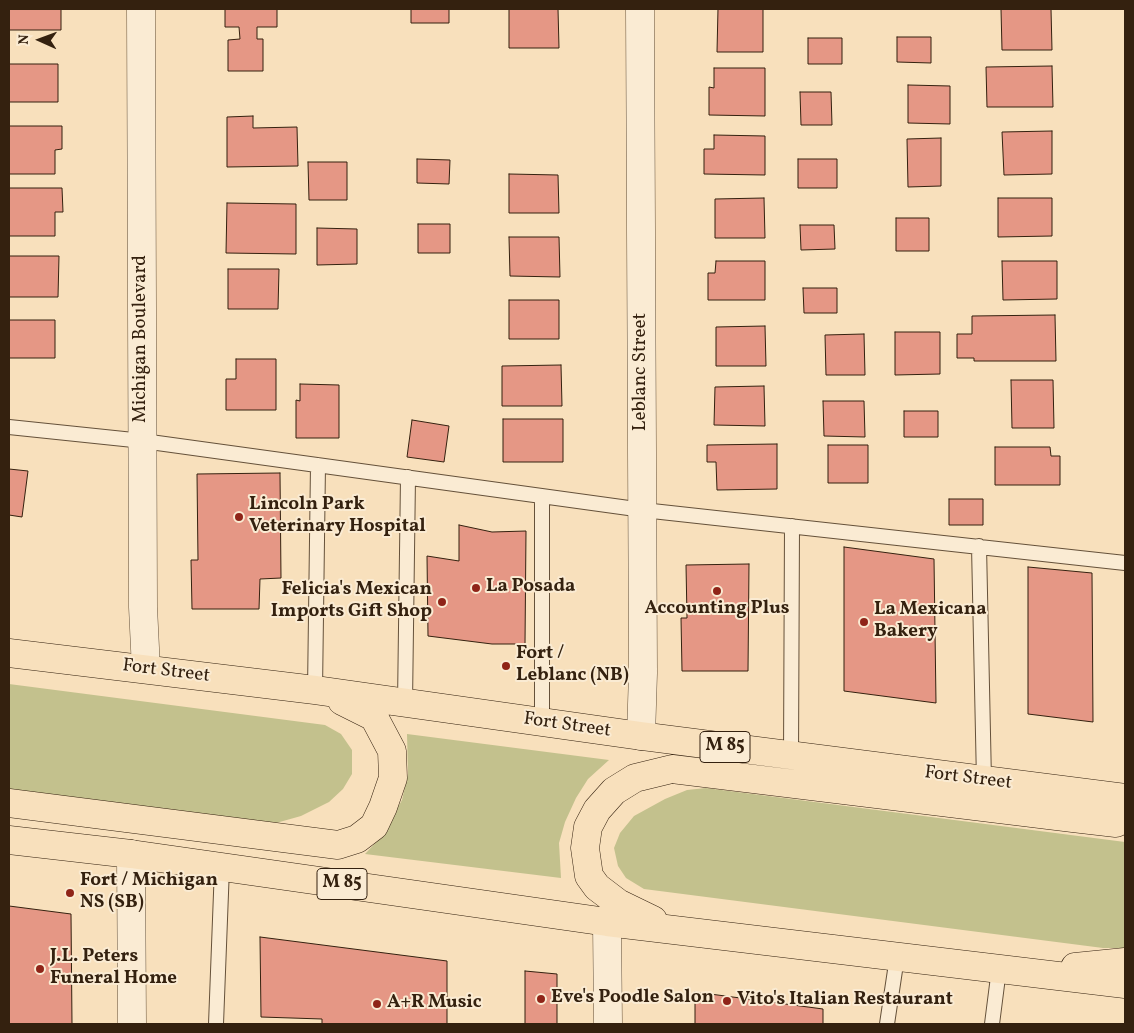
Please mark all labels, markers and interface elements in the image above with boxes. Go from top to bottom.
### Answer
north arrow [15,15,65,65]
text: N [15,34,34,45]
street label: Michigan Boulevard [131,255,153,423]
street label: Leblanc Street [631,313,653,431]
place label: Lincoln Park Veterinary Hospital [249,495,426,539]
marker: Lincoln Park Veterinary Hospital [233,511,245,523]
place label: La Posada [486,577,575,599]
place label: Felicia's Mexican Imports Gift Shop [271,580,432,624]
marker: La Posada [470,582,482,594]
marker: Accounting Plus [711,585,723,597]
marker: Felicia's Mexican Imports Gift Shop [436,596,448,608]
place label: Accounting Plus [644,599,790,621]
place label: La Mexicana Bakery [874,600,987,644]
marker: La Mexicana Bakery [858,616,870,628]
place label: Fort / Leblanc (NB) [516,644,629,688]
street label: Fort Street [121,655,211,689]
marker: Fort / Leblanc (NB) [500,660,512,672]
street label: Fort Street [522,709,612,743]
road number: M 85 [700,732,750,762]
street label: Fort Street [923,762,1013,796]
road number: M 85 [317,869,367,900]
place label: Fort / Michigan NS (SB) [80,871,218,915]
marker: Fort / Michigan NS (SB) [64,887,76,899]
place label: J.L. Peters Funeral Home [50,947,177,991]
marker: J.L. Peters Funeral Home [34,963,46,975]
place label: Eve's Poodle Salon [551,988,714,1010]
place label: Vito's Italian Restaurant [737,990,953,1012]
place label: A+R Music [387,993,482,1015]
marker: Eve's Poodle Salon [535,993,547,1005]
marker: Vito's Italian Restaurant [721,995,733,1007]
marker: A+R Music [371,998,383,1010]

